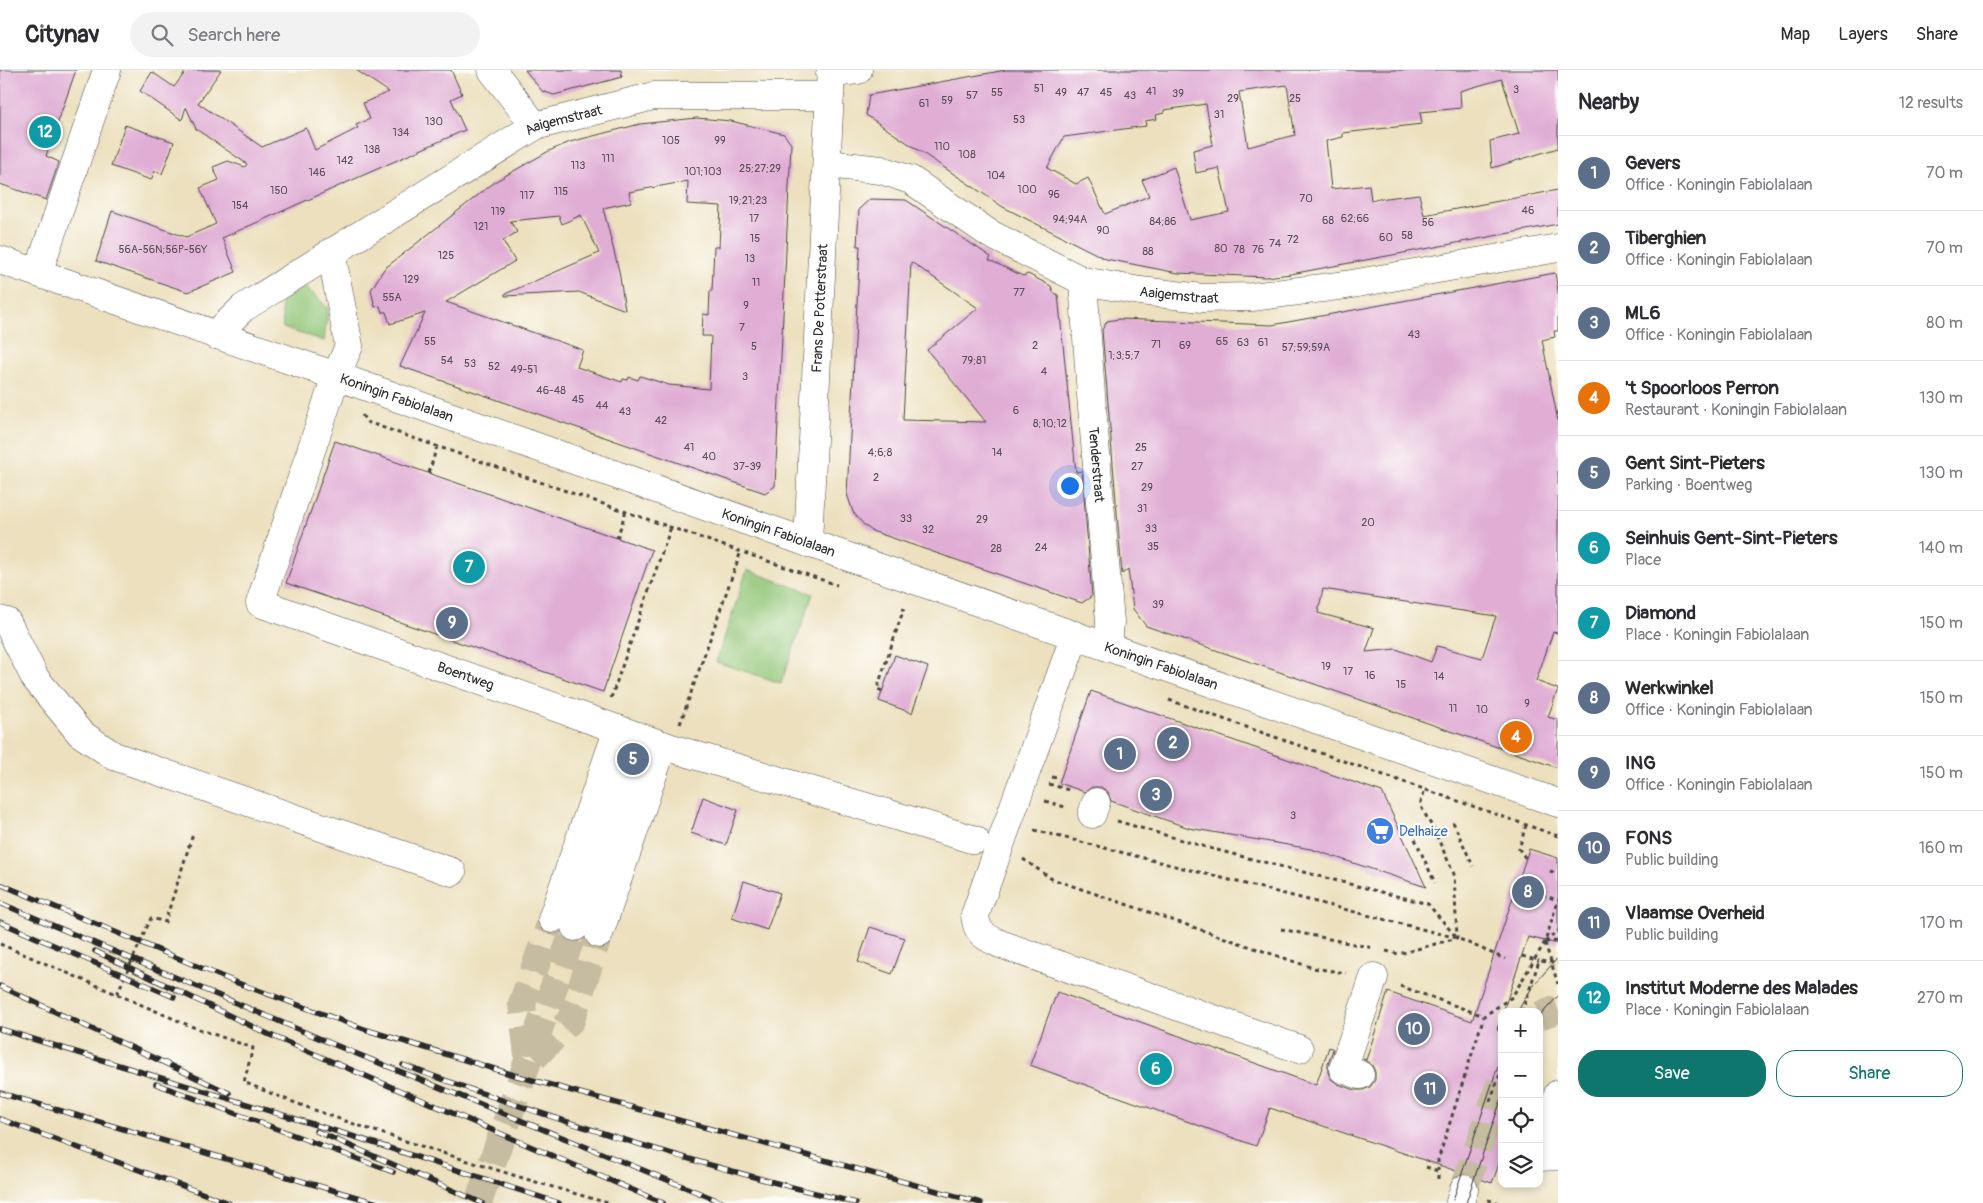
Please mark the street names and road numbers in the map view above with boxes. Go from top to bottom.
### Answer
street label: Aaigemstraat [522,101,604,139]
street label: Frans De Potterstraat [808,243,832,373]
street label: Aaigemstraat [1139,283,1219,307]
street label: Koningin Fabiolalaan [338,370,456,426]
street label: Tenderstraat [1085,426,1108,503]
street label: Koningin Fabiolalaan [720,505,838,561]
street label: Koningin Fabiolalaan [1102,638,1220,694]
street label: Boentweg [435,658,496,694]

